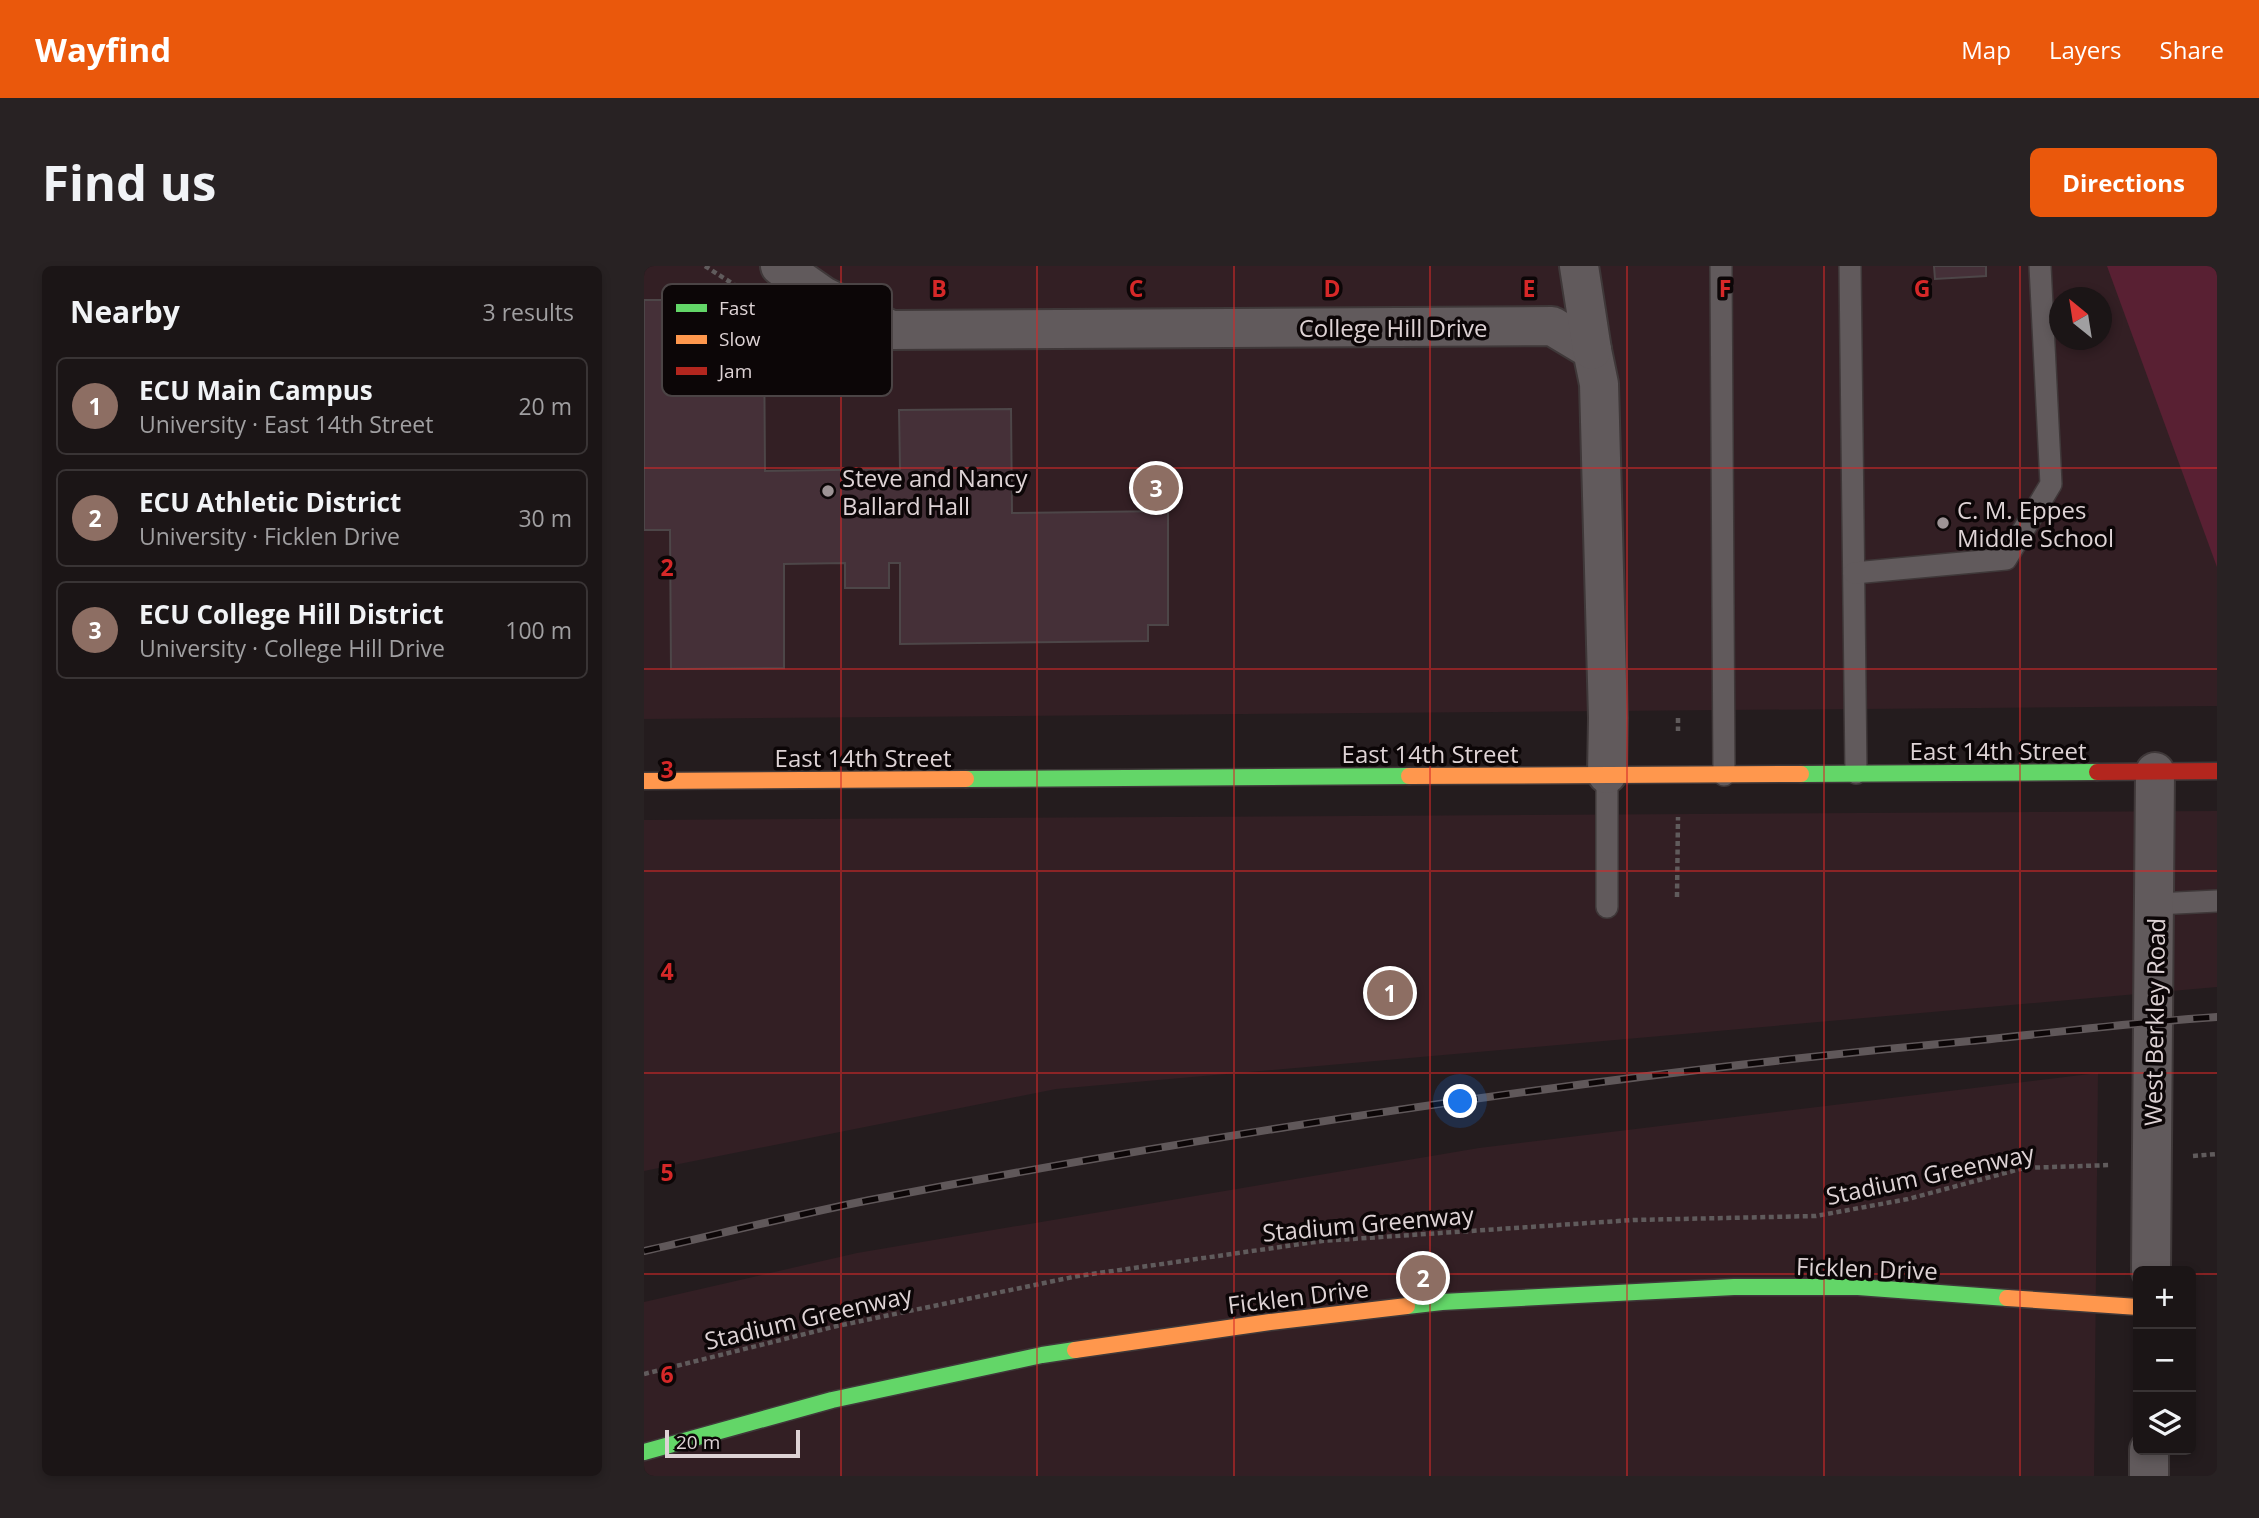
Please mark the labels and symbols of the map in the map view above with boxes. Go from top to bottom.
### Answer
text: B [931,272,947,304]
text: C [1129,272,1143,304]
text: D [1323,272,1341,304]
text: E [1523,272,1535,304]
text: F [1719,272,1731,304]
text: G [1914,272,1930,304]
legend [662,284,892,396]
north arrow [2049,287,2112,350]
text: Fast [719,295,755,321]
street label: College Hill Drive [1299,311,1487,344]
text: Slow [719,326,761,352]
text: Jam [717,358,752,384]
place label: Steve and Nancy Ballard Hall [842,461,1028,522]
pin: 3 [1133,462,1179,514]
marker: Steve and Nancy Ballard Hall [820,483,836,499]
place label: C. M. Eppes Middle School [1957,493,2114,554]
marker: C. M. Eppes Middle School [1935,515,1951,531]
text: 2 [660,551,674,583]
street label: East 14th Street [1910,734,2086,767]
street label: East 14th Street [1342,737,1518,770]
street label: East 14th Street [775,741,951,774]
text: 3 [660,753,674,785]
street label: West Berkley Road [2136,918,2172,1126]
text: 4 [660,955,674,987]
pin: 1 [1367,967,1413,1019]
your location [1443,1084,1477,1118]
street label: Stadium Greenway [1823,1136,2038,1212]
text: 5 [660,1156,674,1188]
street label: Stadium Greenway [1261,1197,1476,1249]
street label: Ficklen Drive [1796,1249,1938,1287]
pin: 2 [1400,1252,1446,1304]
street label: Ficklen Drive [1226,1271,1370,1321]
street label: Stadium Greenway [701,1277,916,1357]
text: 6 [660,1358,674,1390]
scale bar [665,1427,800,1459]

